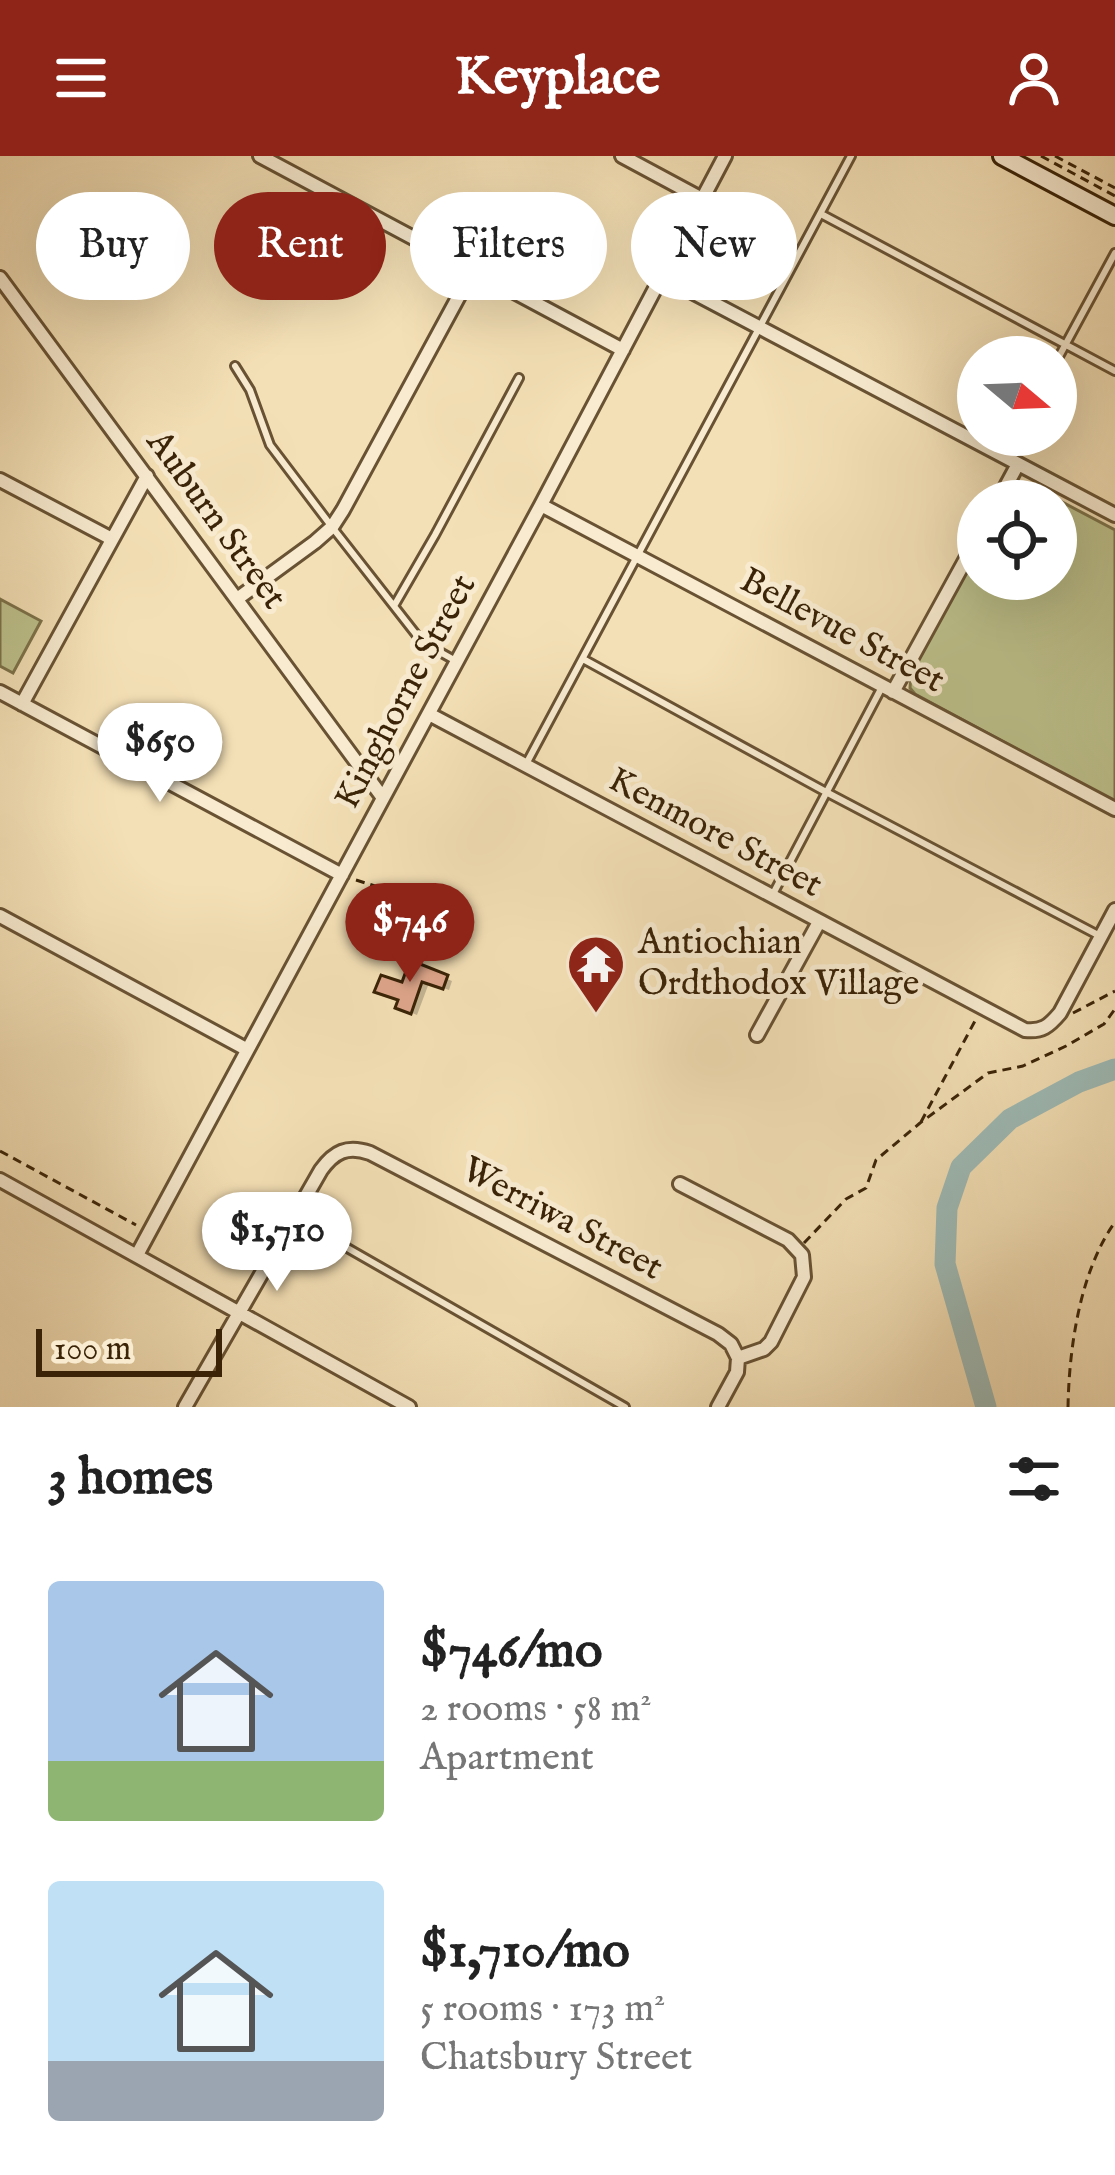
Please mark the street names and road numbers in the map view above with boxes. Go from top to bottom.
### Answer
street label: Auburn Street [135,421,296,619]
street label: Bellevue Street [732,558,952,704]
street label: Kinghorne Street [325,567,487,817]
street label: Kenmore Street [600,757,830,909]
street label: Werriwa Street [453,1147,671,1291]

